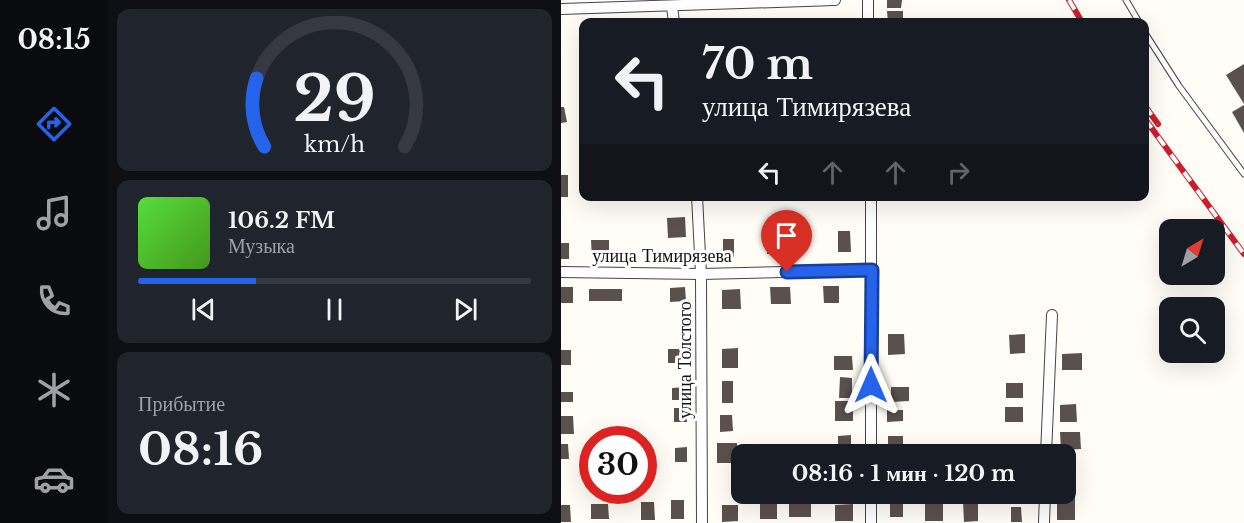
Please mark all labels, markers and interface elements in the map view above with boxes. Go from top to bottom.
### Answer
text: 08:15 [17,23,91,56]
text: 70 m [702,38,813,90]
icon: left [603,42,681,120]
text: 29 [293,60,376,138]
text: улица Тимирязева [702,90,911,123]
icon: directions [33,103,75,145]
text: km/h [304,132,365,159]
icon: left [753,156,786,189]
icon: ahead [816,156,849,189]
icon: ahead [879,156,912,189]
icon: right [942,156,975,189]
icon: music [33,192,75,234]
text: 106.2 FM [228,207,335,234]
pin [761,210,812,272]
icon: arrive [770,219,803,252]
north arrow [1159,219,1225,285]
map controls [1159,219,1225,363]
text: Музыка [228,234,295,258]
street label: улица Тимирязева [592,245,732,267]
icon: phone [33,280,75,322]
icon: previous [187,293,220,326]
icon: pause [318,293,351,326]
icon: next [449,293,482,326]
button: search [1159,297,1225,363]
street label: улица Толстого [674,301,696,419]
position arrow [839,353,903,417]
icon: climate [33,369,75,411]
text: Прибытие [138,392,225,416]
text: 08:16 [138,421,263,477]
speed limit sign: 30 [579,426,657,504]
icon: car [33,458,75,500]
text: 08:16 · 1 мин · 120 m [792,460,1015,487]

